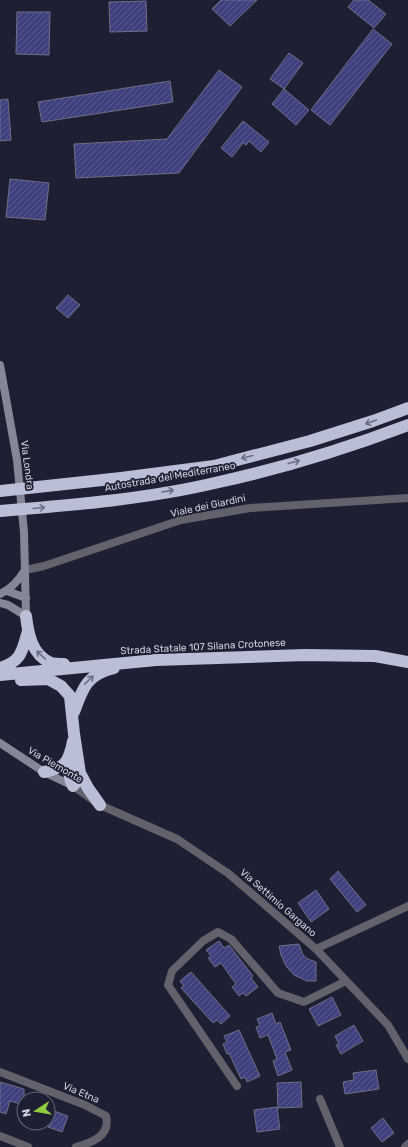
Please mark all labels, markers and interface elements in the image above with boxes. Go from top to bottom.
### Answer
one-way arrow [366,418,378,426]
street label: Via Londra [18,440,36,490]
one-way arrow [240,454,253,462]
one-way arrow [288,458,301,465]
street label: Autostrada del Mediterraneo [104,460,237,494]
one-way arrow [161,487,174,495]
street label: Viale dei Giardini [169,492,247,520]
one-way arrow [32,504,45,512]
street label: Strada Statale 107 Silana Crotonese [120,637,286,657]
one-way arrow [36,650,46,659]
one-way arrow [84,676,94,685]
street label: Via Piemonte [25,744,85,786]
street label: Via Settimio Gargano [237,866,319,940]
street label: Via Etna [61,1080,101,1106]
north arrow [16,1091,56,1131]
text: N [20,1108,34,1118]

